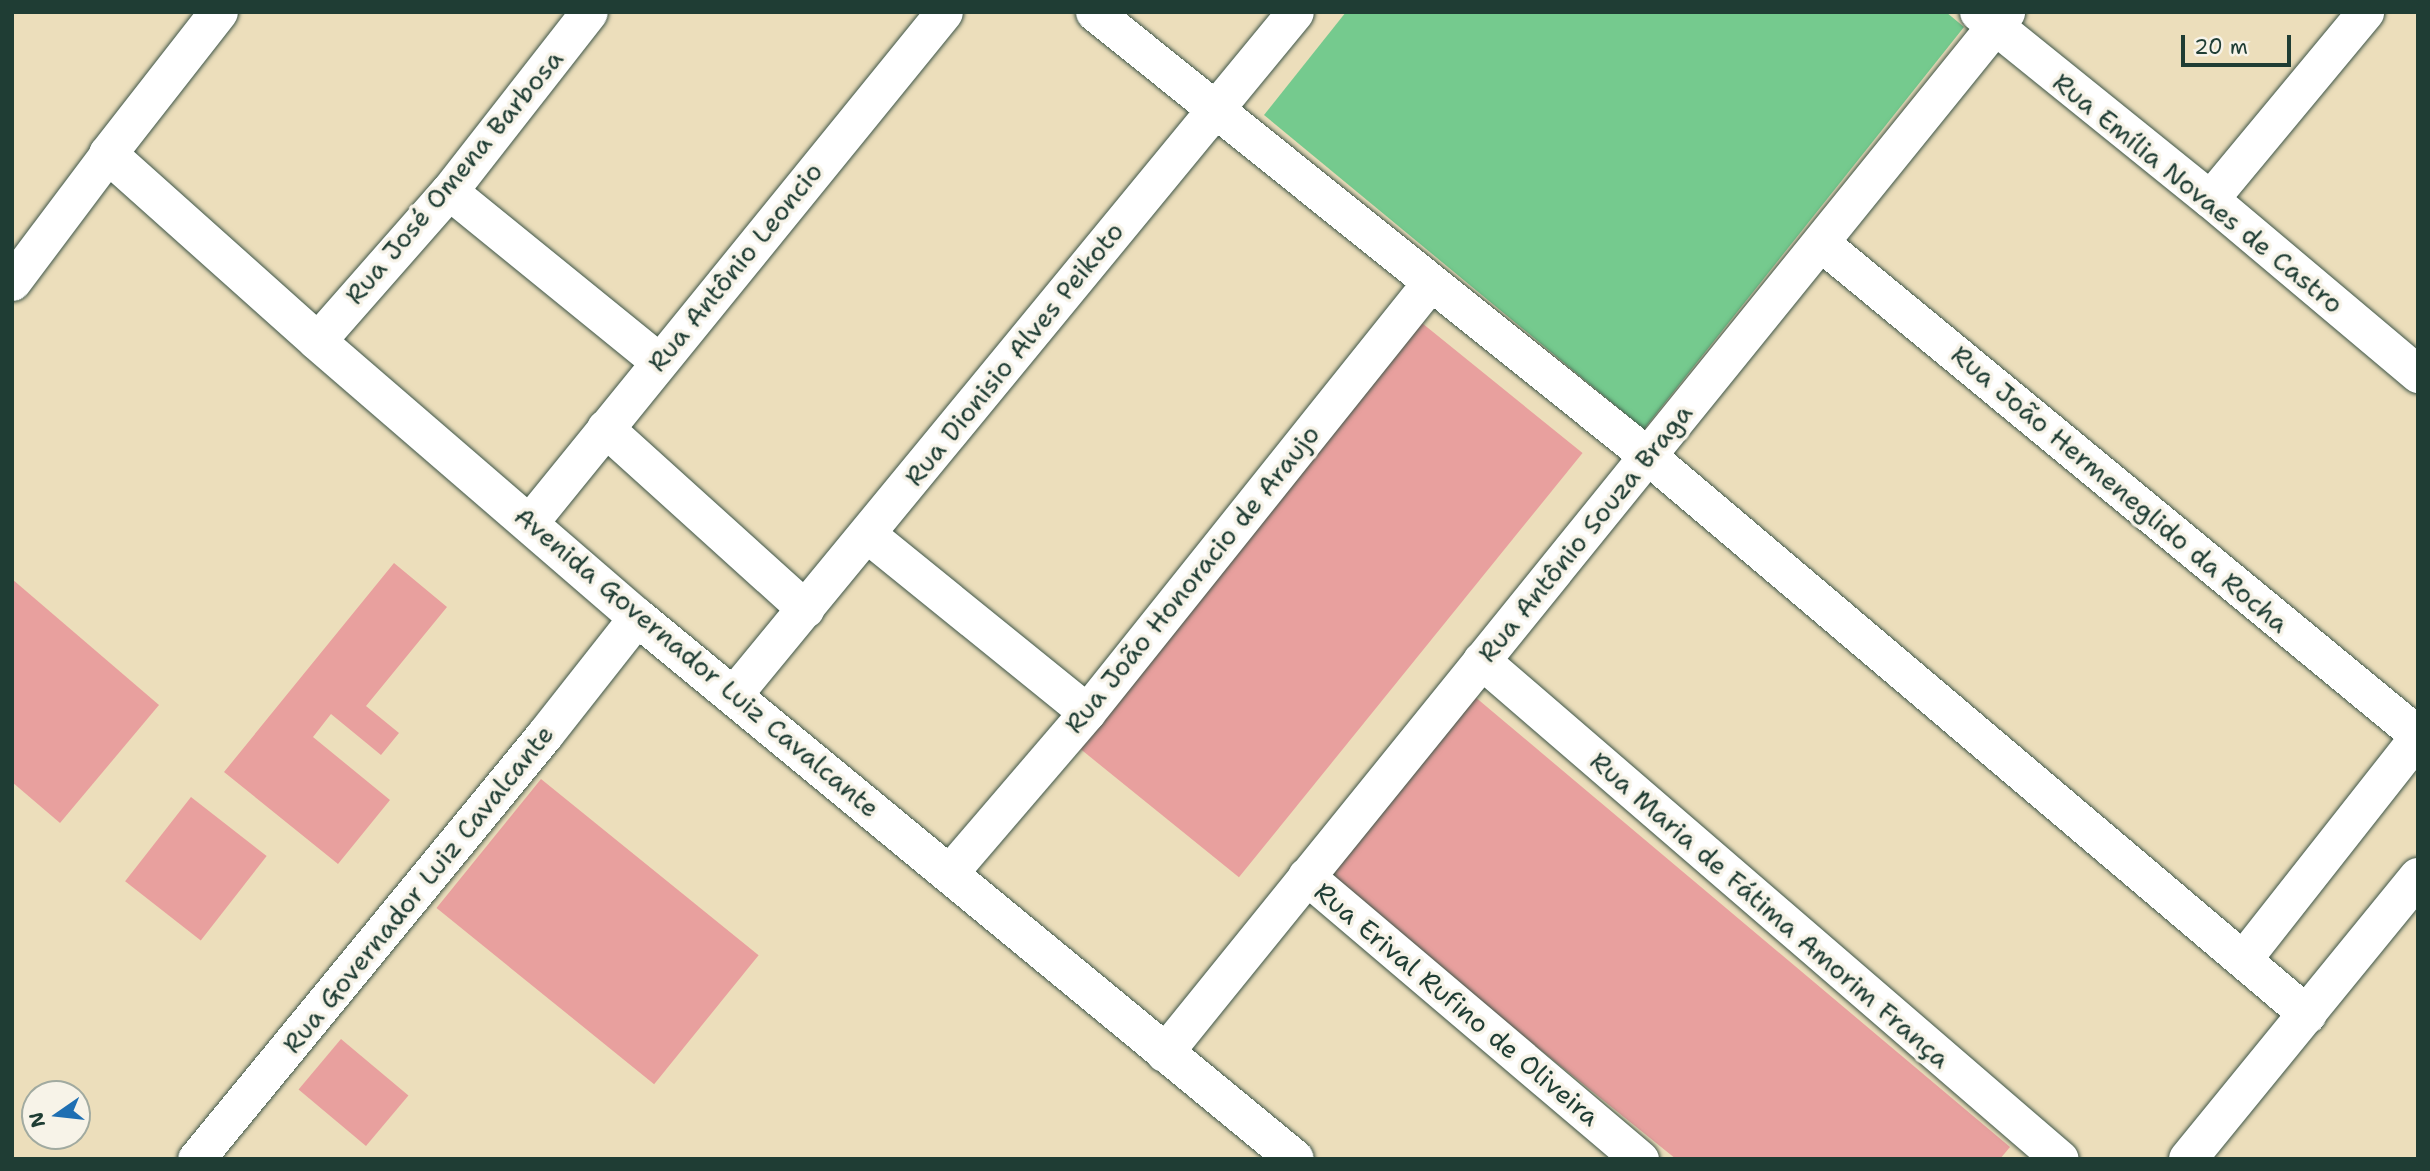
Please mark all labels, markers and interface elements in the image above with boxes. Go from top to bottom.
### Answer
scale bar [2185,21,2295,65]
text: 20 m [2194,33,2248,61]
street label: Rua José Omena Barbosa [339,44,569,310]
street label: Rua Emília Novaes de Castro [2047,66,2349,320]
street label: Rua Antônio Leoncio [641,156,829,378]
street label: Rua Dionisio Alves Peikoto [898,216,1130,492]
street label: Rua João Hermeneglido da Rocha [1945,339,2295,639]
street label: Rua Antônio Souza Braga [1471,398,1699,668]
street label: Rua João Honoracio de Araujo [1058,419,1326,739]
street label: Avenida Governador Luiz Cavalcante [508,500,886,824]
street label: Rua Governador Luiz Cavalcante [276,719,560,1059]
street label: Rua Maria de Fátima Amorim França [1584,745,1956,1075]
street label: Rua Erival Rufino de Oliveira [1308,876,1606,1132]
north arrow [21,1080,91,1150]
text: N [23,1109,51,1130]

